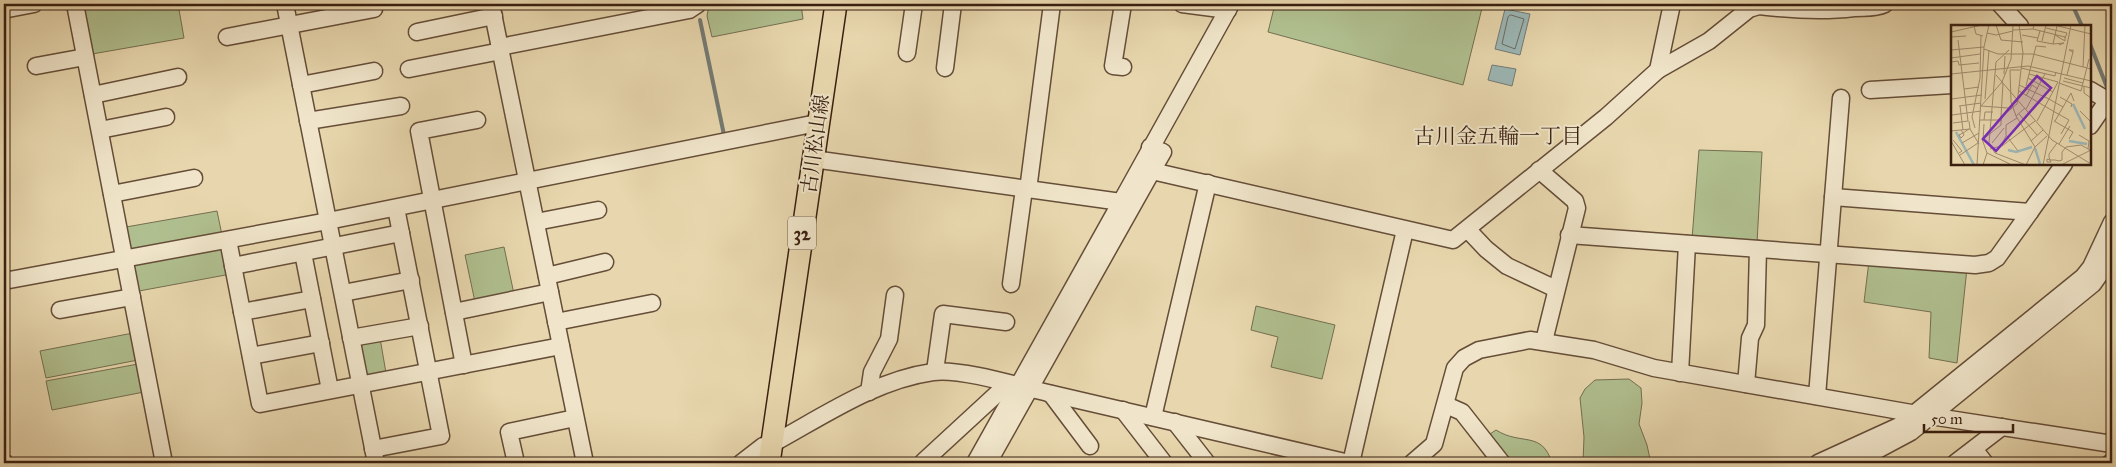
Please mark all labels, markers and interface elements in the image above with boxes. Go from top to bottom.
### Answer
inset map [1951,25,2091,165]
street label: 古川松山線 [796,93,834,195]
district label: 古川金五輪一丁目 [1414,123,1582,149]
road number: 32 [788,217,816,250]
scale bar [1924,402,2012,434]
text: 50 m [1931,410,1963,428]

